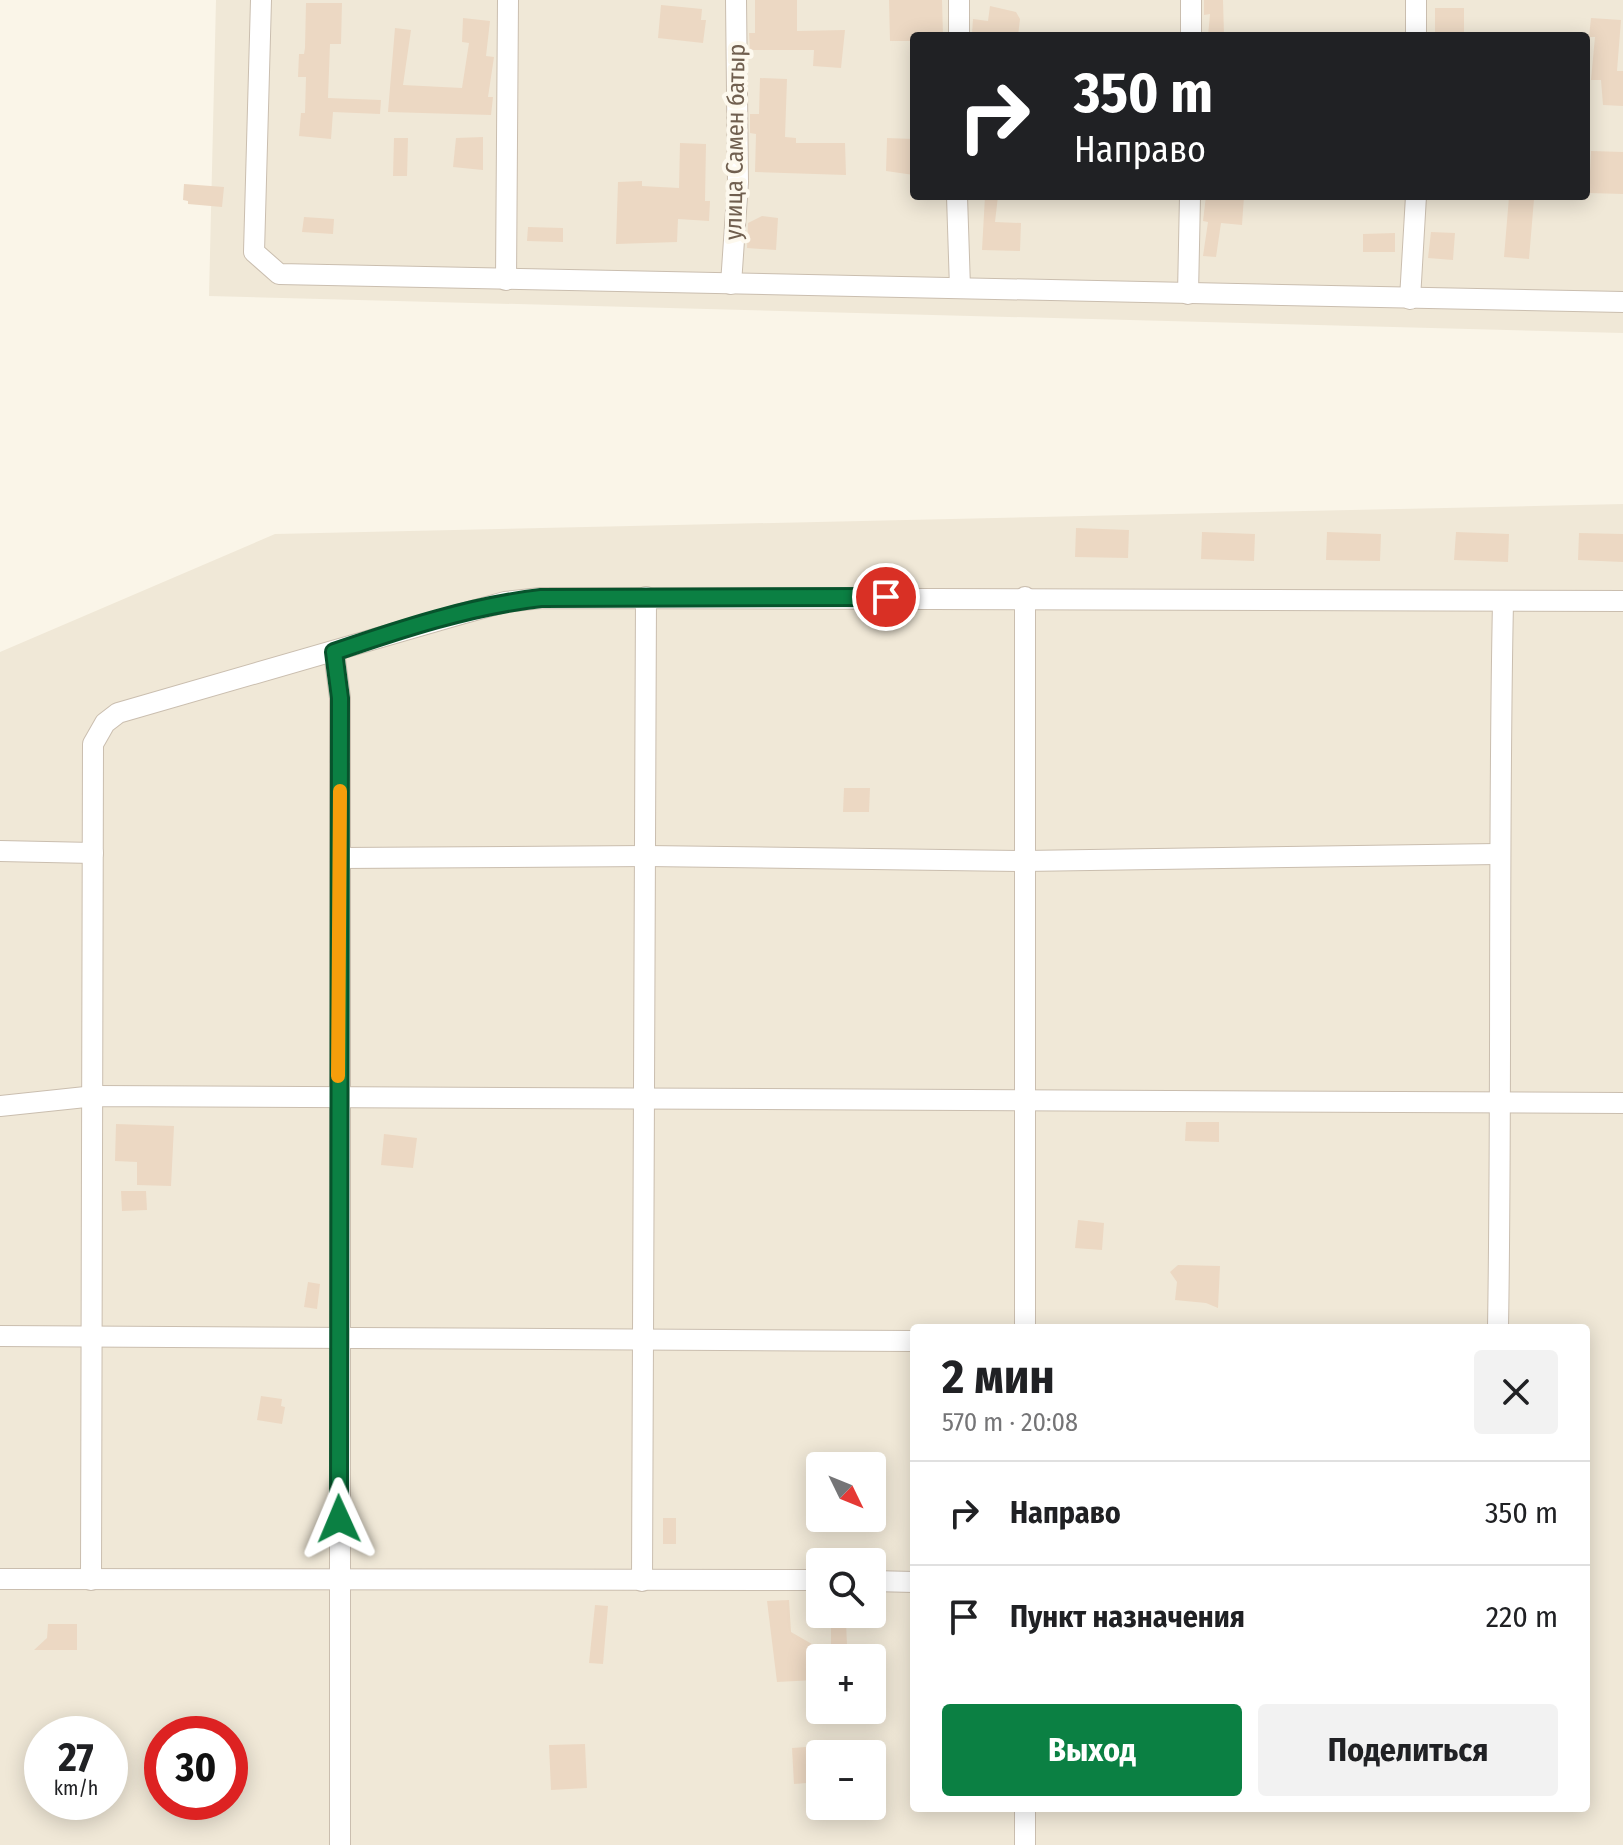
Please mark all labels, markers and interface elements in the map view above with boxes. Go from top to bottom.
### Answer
street label: улица Самен батыр [719,44,751,240]
text: 350 m [1074,60,1213,127]
icon: right [942,64,1046,168]
text: Направо [1074,128,1206,172]
pin [852,563,920,631]
icon: arrive [864,575,908,619]
text: 2 мин [942,1348,1055,1406]
button: close [1474,1350,1558,1434]
text: 570 m · 20:08 [942,1407,1078,1438]
north arrow [806,1452,886,1532]
map controls [806,1452,886,1820]
position arrow [297,1477,381,1561]
icon: right [942,1491,986,1535]
text: Направо [1010,1495,1121,1531]
text: 350 m [1485,1495,1558,1531]
button: search [806,1548,886,1628]
icon: arrive [942,1595,986,1639]
text: Пункт назначения [1010,1599,1245,1635]
text: 220 m [1486,1599,1558,1635]
button: + [806,1644,886,1724]
button: Выход [942,1704,1242,1796]
button: Поделиться [1258,1704,1558,1796]
speed limit sign: 30 [144,1716,248,1820]
text: 27 [58,1734,94,1782]
button: − [806,1740,886,1820]
text: km/h [54,1776,98,1800]

